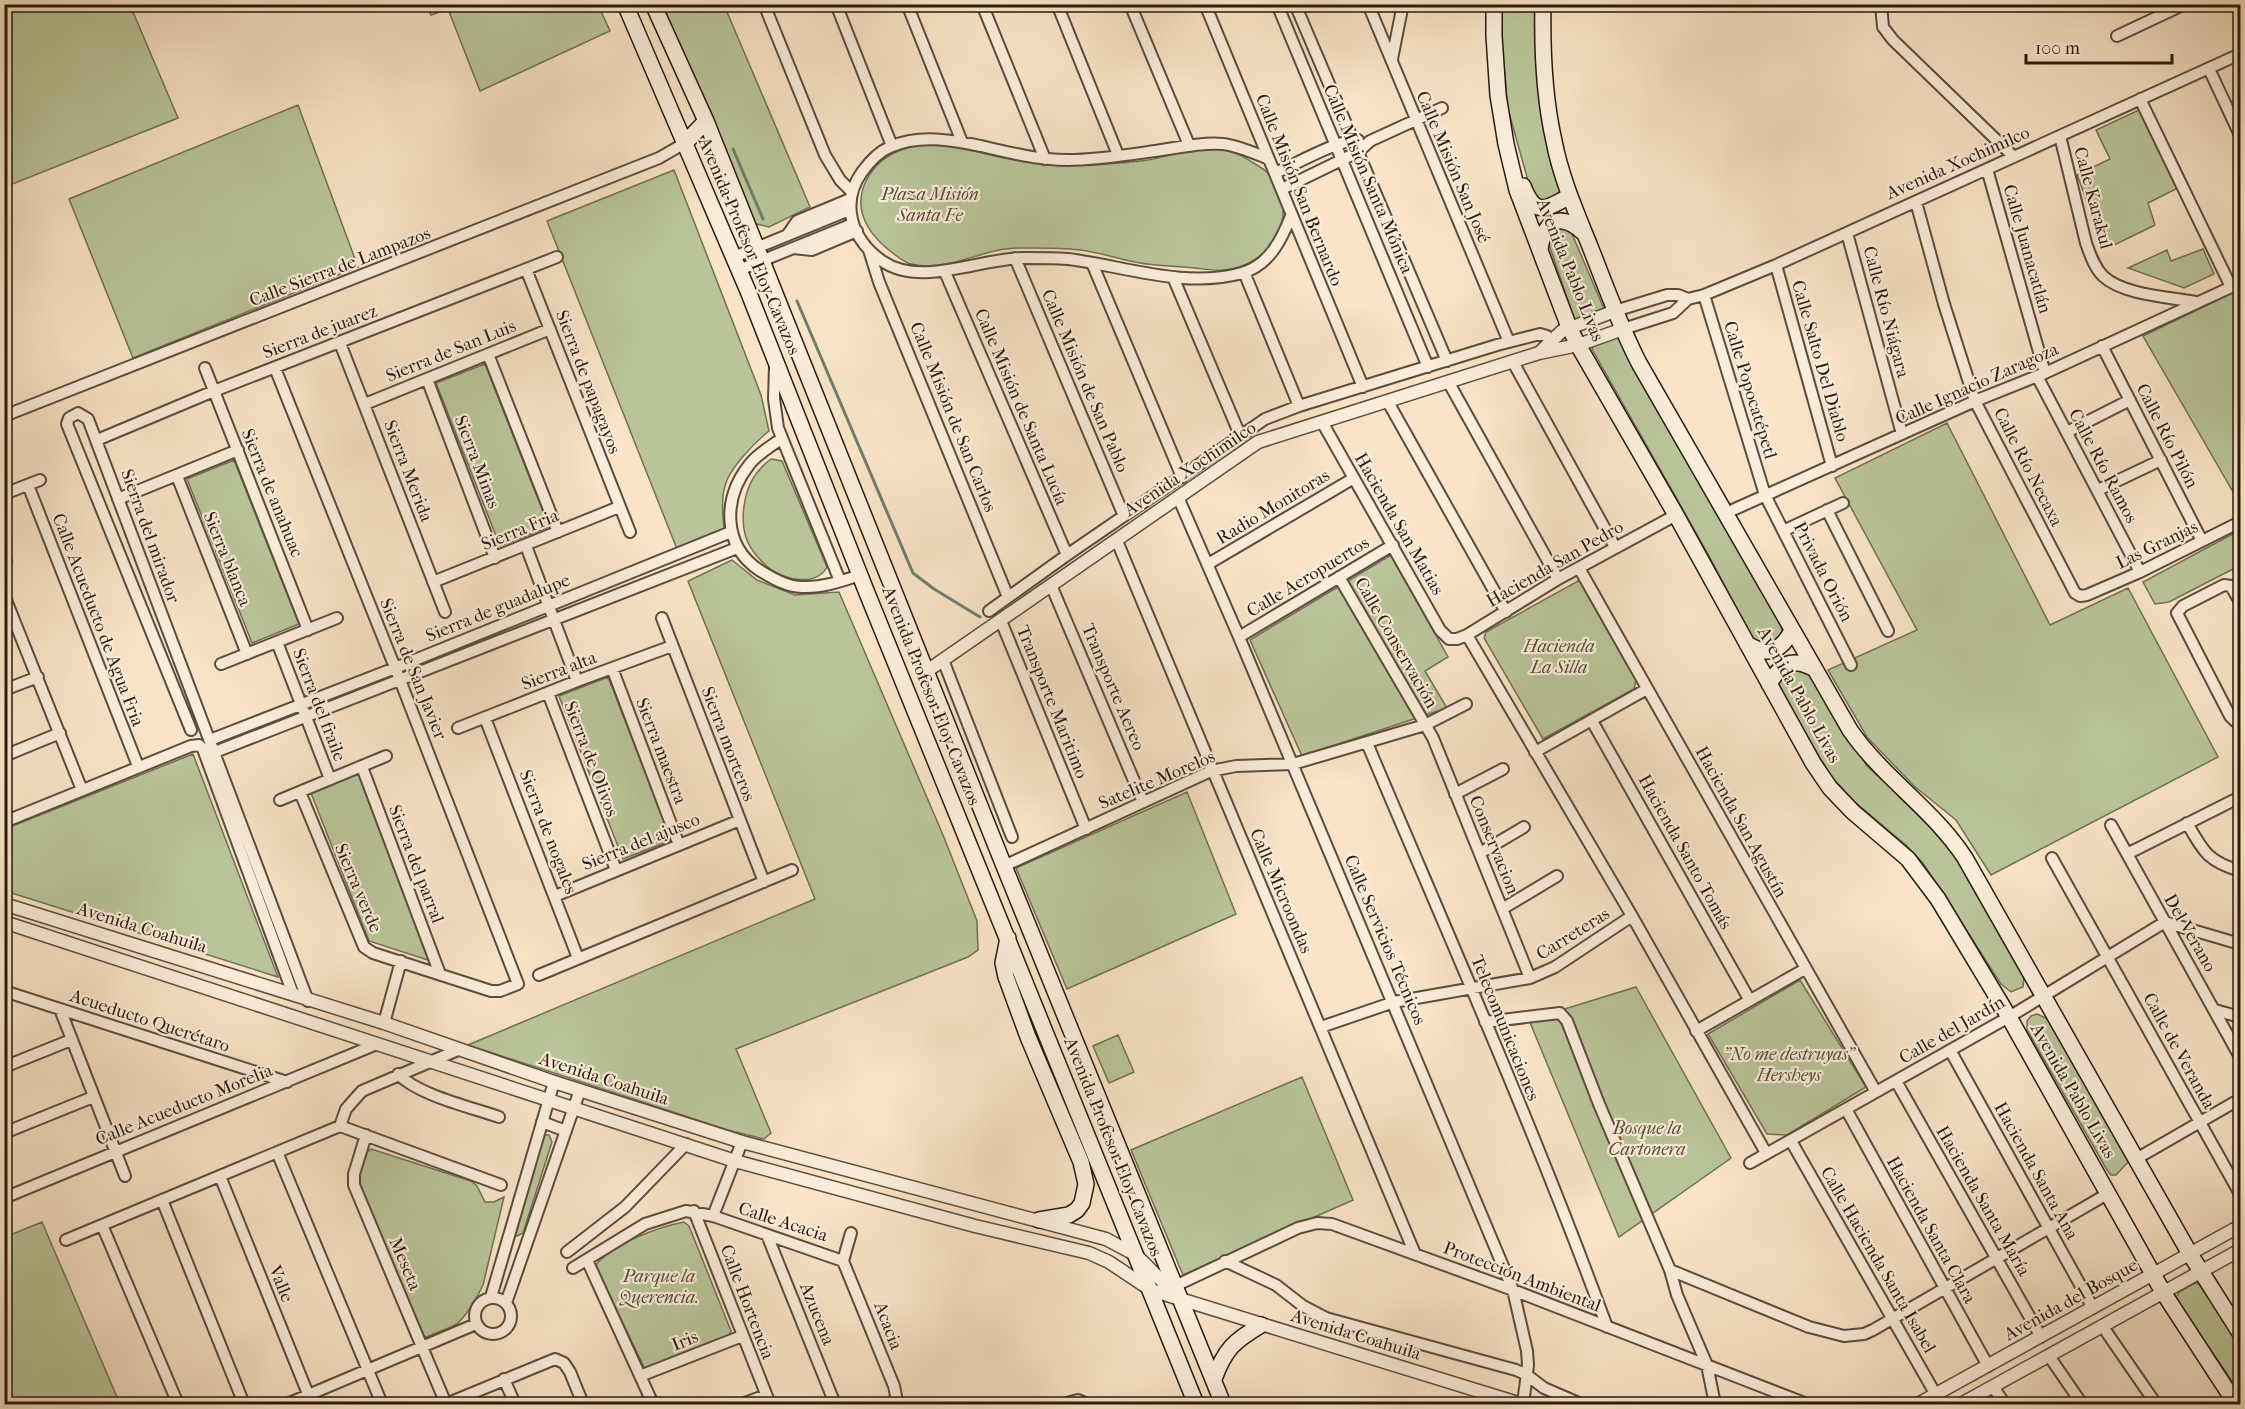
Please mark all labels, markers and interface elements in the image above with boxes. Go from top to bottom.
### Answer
scale bar [2026,27,2172,65]
text: 100 m [2035,38,2080,59]
street label: Calle Misión Santa Mónica [1319,81,1418,277]
street label: Calle Misión San José [1411,88,1495,246]
street label: Calle Misión San Bernardo [1251,91,1347,289]
street label: Avenida Xochimilco [1882,122,2033,204]
street label: Avenida Profesor Eloy Cavazos [693,133,805,358]
street label: Calle Karakul [2069,145,2117,251]
street label: Calle Juanacatlán [1999,182,2056,316]
park label: Plaza Misión Santa Fe [880,184,979,226]
street label: Avenida Pablo Livas [1531,195,1608,345]
street label: Calle Sierra de Lampazos [246,223,434,311]
street label: Calle Río Niágara [1858,244,1914,381]
street label: Calle Salto Del Diablo [1787,278,1853,444]
street label: Calle Misión de San Pablo [1037,286,1133,476]
street label: Sierra de juarez [260,301,380,363]
street label: Calle Misión de Santa Lucía [970,306,1072,509]
street label: Sierra de papagayos [551,307,625,457]
street label: Sierra de San Luis [383,315,519,387]
street label: Calle Popocatépetl [1719,318,1781,462]
street label: Calle Misión de San Carlos [905,319,1001,515]
street label: Calle Ignacio Zaragoza [1892,338,2062,429]
street label: Calle Río Pilón [2132,380,2203,492]
street label: Calle Río Necaxa [1989,404,2067,530]
street label: Calle Río Ramos [2064,405,2142,527]
street label: Sierra Minas [450,412,504,512]
street label: Sierra Merida [379,417,437,525]
street label: Avenida Xochimilco [1119,417,1260,522]
street label: Sierra de anahuac [237,426,307,560]
street label: Hacienda San Matias [1350,449,1448,599]
street label: Radio Monitoras [1212,465,1334,549]
street label: Sierra del mirador [116,466,184,606]
street label: Sierra Fria [478,505,562,555]
street label: Sierra blanca [199,509,256,610]
street label: Calle Acueducto de Agua Fria [48,511,149,730]
street label: Hacienda San Pedro [1483,516,1627,612]
street label: Las Granjas [2113,516,2202,574]
street label: Privada Orión [1789,519,1857,626]
street label: Calle Aeropuertos [1243,532,1373,622]
street label: Sierra de guadalupe [423,569,573,647]
street label: Calle Conservación [1350,574,1442,713]
street label: Avenida Profesor Eloy Cavazos [877,582,985,809]
street label: Sierra de San Javier [375,595,451,743]
street label: Transporte Aereo [1077,620,1149,754]
street label: Transporte Maritimo [1012,622,1092,782]
street label: Avenida Pablo Livas [1752,622,1845,767]
park label: Hacienda La Silla [1522,636,1595,678]
street label: Sierra del fraile [288,646,350,765]
street label: Sierra alta [518,647,600,695]
street label: Sierra morteros [696,684,760,805]
street label: Sierra maestra [631,695,691,808]
street label: Sierra de Olivos [559,698,623,820]
street label: Hacienda San Agustín [1691,743,1792,902]
street label: Satelite Morelos [1096,746,1219,814]
street label: Sierra de nogales [515,767,581,897]
street label: Hacienda Santo Tomás [1634,771,1736,933]
street label: Conservacion [1465,793,1524,898]
street label: Sierra del parral [384,802,448,926]
street label: Sierra del ajusco [579,809,703,875]
street label: Calle Microondas [1245,825,1317,957]
street label: Sierra verde [330,840,386,936]
street label: Calle Servicios Técnicos [1340,852,1430,1029]
street label: Del Verano [2159,890,2221,976]
street label: Avenida Coahuila [74,898,210,958]
street label: Carreteras [1532,903,1614,965]
street label: Telecomunicaciones [1466,952,1544,1104]
street label: Acueducto Querétaro [67,985,232,1057]
street label: Calle de Veranda [2138,989,2220,1113]
street label: Calle del Jardín [1896,991,2009,1069]
street label: Avenida Pablo Livas [2025,1019,2120,1162]
street label: Avenida Profesor Eloy Cavazos [1059,1033,1167,1260]
park label: "No me destruyas" Hersheys [1724,1044,1857,1086]
street label: Avenida Coahuila [536,1048,672,1110]
street label: Calle Acueducto Morelia [92,1060,276,1150]
street label: Hacienda Santa Ana [1990,1099,2083,1244]
park label: Bosque la Cartonera [1608,1118,1686,1160]
street label: Hacienda Santa María [1932,1122,2035,1280]
street label: Hacienda Santa Clara [1882,1153,1980,1308]
street label: Calle Hacienda Santa Isabel [1816,1163,1940,1357]
street label: Calle Acacia [736,1198,831,1246]
street label: Meseta [384,1234,426,1294]
street label: Protección Ambiental [1440,1237,1604,1317]
street label: Calle Hortencia [716,1242,779,1363]
street label: Avenida del Bosque [2000,1254,2142,1346]
street label: Valle [264,1262,298,1305]
park label: Parque la Querencia. [618,1266,699,1308]
street label: Azucena [795,1279,839,1349]
street label: Acacia [869,1298,907,1354]
street label: Avenida Coahuila [1288,1305,1424,1365]
street label: Iris [669,1326,702,1356]

